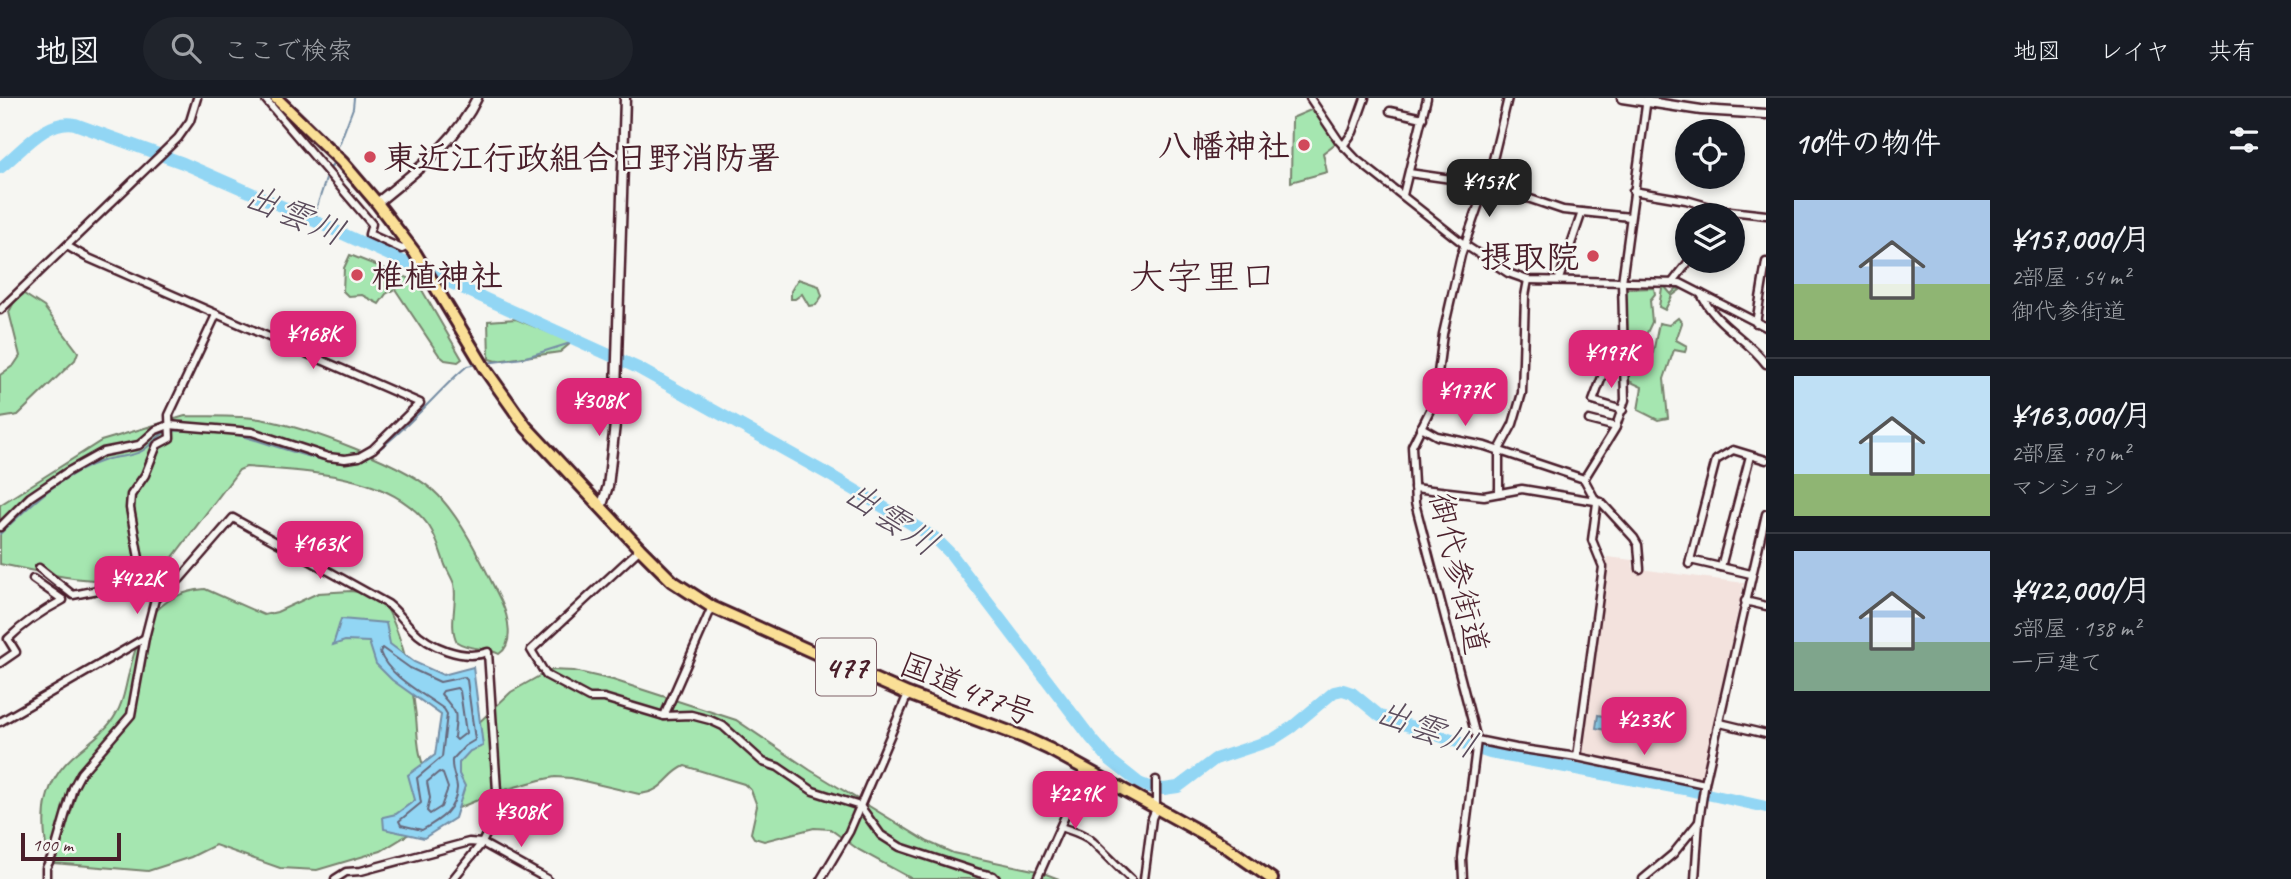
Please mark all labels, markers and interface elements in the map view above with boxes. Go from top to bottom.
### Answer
search box [143,17,633,80]
icon: search [167,29,205,67]
text: 地図 [35,30,101,72]
text: ここで検索 [223,34,353,67]
text: 地図 [2013,36,2061,66]
text: レイヤ [2099,36,2170,66]
text: 共有 [2208,36,2256,66]
map controls [1675,119,1745,273]
button: locate [1675,119,1745,189]
icon: filters [2225,121,2263,159]
text: 10件の物件 [1794,124,1941,162]
place label: 八幡神社 [1158,125,1290,167]
place label: 東近江行政組合日野消防署 [384,137,780,179]
marker: 八幡神社 [1296,137,1312,153]
marker: 東近江行政組合日野消防署 [362,149,378,165]
pin: ¥157K [1440,159,1538,219]
text: ¥157K [1463,167,1515,196]
water label: 出雲川 [238,173,352,256]
button: layers [1675,203,1745,273]
text: ¥157,000/月 [2011,220,2151,258]
icon: home [1850,228,1934,312]
place label: 摂取院 [1480,236,1579,278]
marker: 摂取院 [1585,248,1601,264]
district label: 大字里口 [1129,253,1277,300]
place label: 椎植神社 [371,255,503,297]
text: 2部屋 · 54 m² [2011,263,2129,292]
marker: 椎植神社 [349,267,365,283]
text: 御代参街道 [2011,297,2126,326]
pin: ¥168K [264,312,362,371]
text: ¥168K [286,319,340,348]
pin: ¥197K [1562,330,1660,390]
text: ¥197K [1585,338,1637,367]
pin: ¥177K [1416,368,1514,428]
text: ¥177K [1439,376,1491,405]
pin: ¥308K [550,378,648,438]
text: ¥308K [572,386,626,415]
text: ¥163,000/月 [2011,396,2152,434]
icon: home [1850,404,1934,488]
text: 2部屋 · 70 m² [2011,439,2129,468]
water label: 出雲川 [836,470,948,566]
text: マンション [2011,473,2125,502]
street label: 御代参街道 [1420,488,1498,658]
pin: ¥163K [271,522,369,581]
text: ¥163K [293,529,347,558]
pin: ¥422K [88,556,186,616]
text: ¥422K [110,564,164,593]
text: ¥422,000/月 [2011,571,2151,609]
icon: home [1850,579,1934,663]
text: 5部屋 · 138 m² [2011,614,2140,643]
road number: 477 [816,638,876,696]
street label: 国道477号 [893,643,1042,735]
text: 一戸建て [2011,648,2103,677]
water label: 出雲川 [1370,689,1484,768]
pin: ¥233K [1595,698,1693,757]
text: ¥233K [1617,705,1671,734]
pin: ¥229K [1026,772,1124,831]
text: ¥229K [1049,779,1101,808]
pin: ¥308K [472,790,570,849]
text: ¥308K [494,797,548,826]
scale bar [21,830,121,862]
text: 100 m [32,833,73,857]

